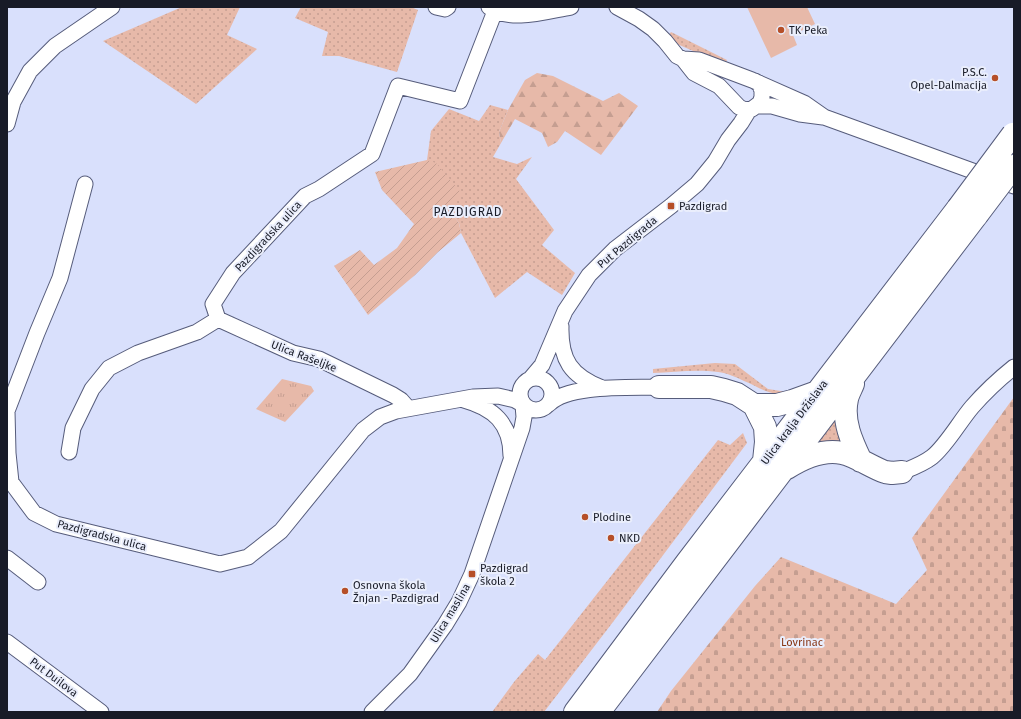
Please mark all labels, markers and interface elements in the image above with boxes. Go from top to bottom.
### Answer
place label: TK Peka [789,24,828,37]
marker: TK Peka [776,25,786,35]
place label: P.S.C. Opel-Dalmacija [910,66,987,92]
marker: P.S.C. Opel-Dalmacija [990,73,1000,83]
street label: Pazdigradska ulica [232,198,304,274]
place label: Pazdigrad [679,200,727,213]
marker: Pazdigrad [666,201,676,211]
district label: PAZDIGRAD [433,205,503,219]
street label: Put Pazdigrada [595,214,660,271]
street label: Ulica Rašeljke [269,338,338,375]
street label: Ulica kralja Držislava [758,377,830,467]
place label: Plodine [593,511,631,524]
marker: Plodine [580,512,590,522]
street label: Pazdigradska ulica [56,517,148,554]
place label: NKD [619,532,640,545]
marker: NKD [606,533,616,543]
place label: Pazdigrad škola 2 [480,562,528,588]
marker: Pazdigrad škola 2 [467,569,477,579]
place label: Osnovna škola Žnjan - Pazdigrad [353,579,439,605]
street label: Ulica maslina [428,581,473,645]
marker: Osnovna škola Žnjan - Pazdigrad [340,586,350,596]
park label: Lovrinac [781,636,823,649]
street label: Put Duilova [27,655,80,700]

